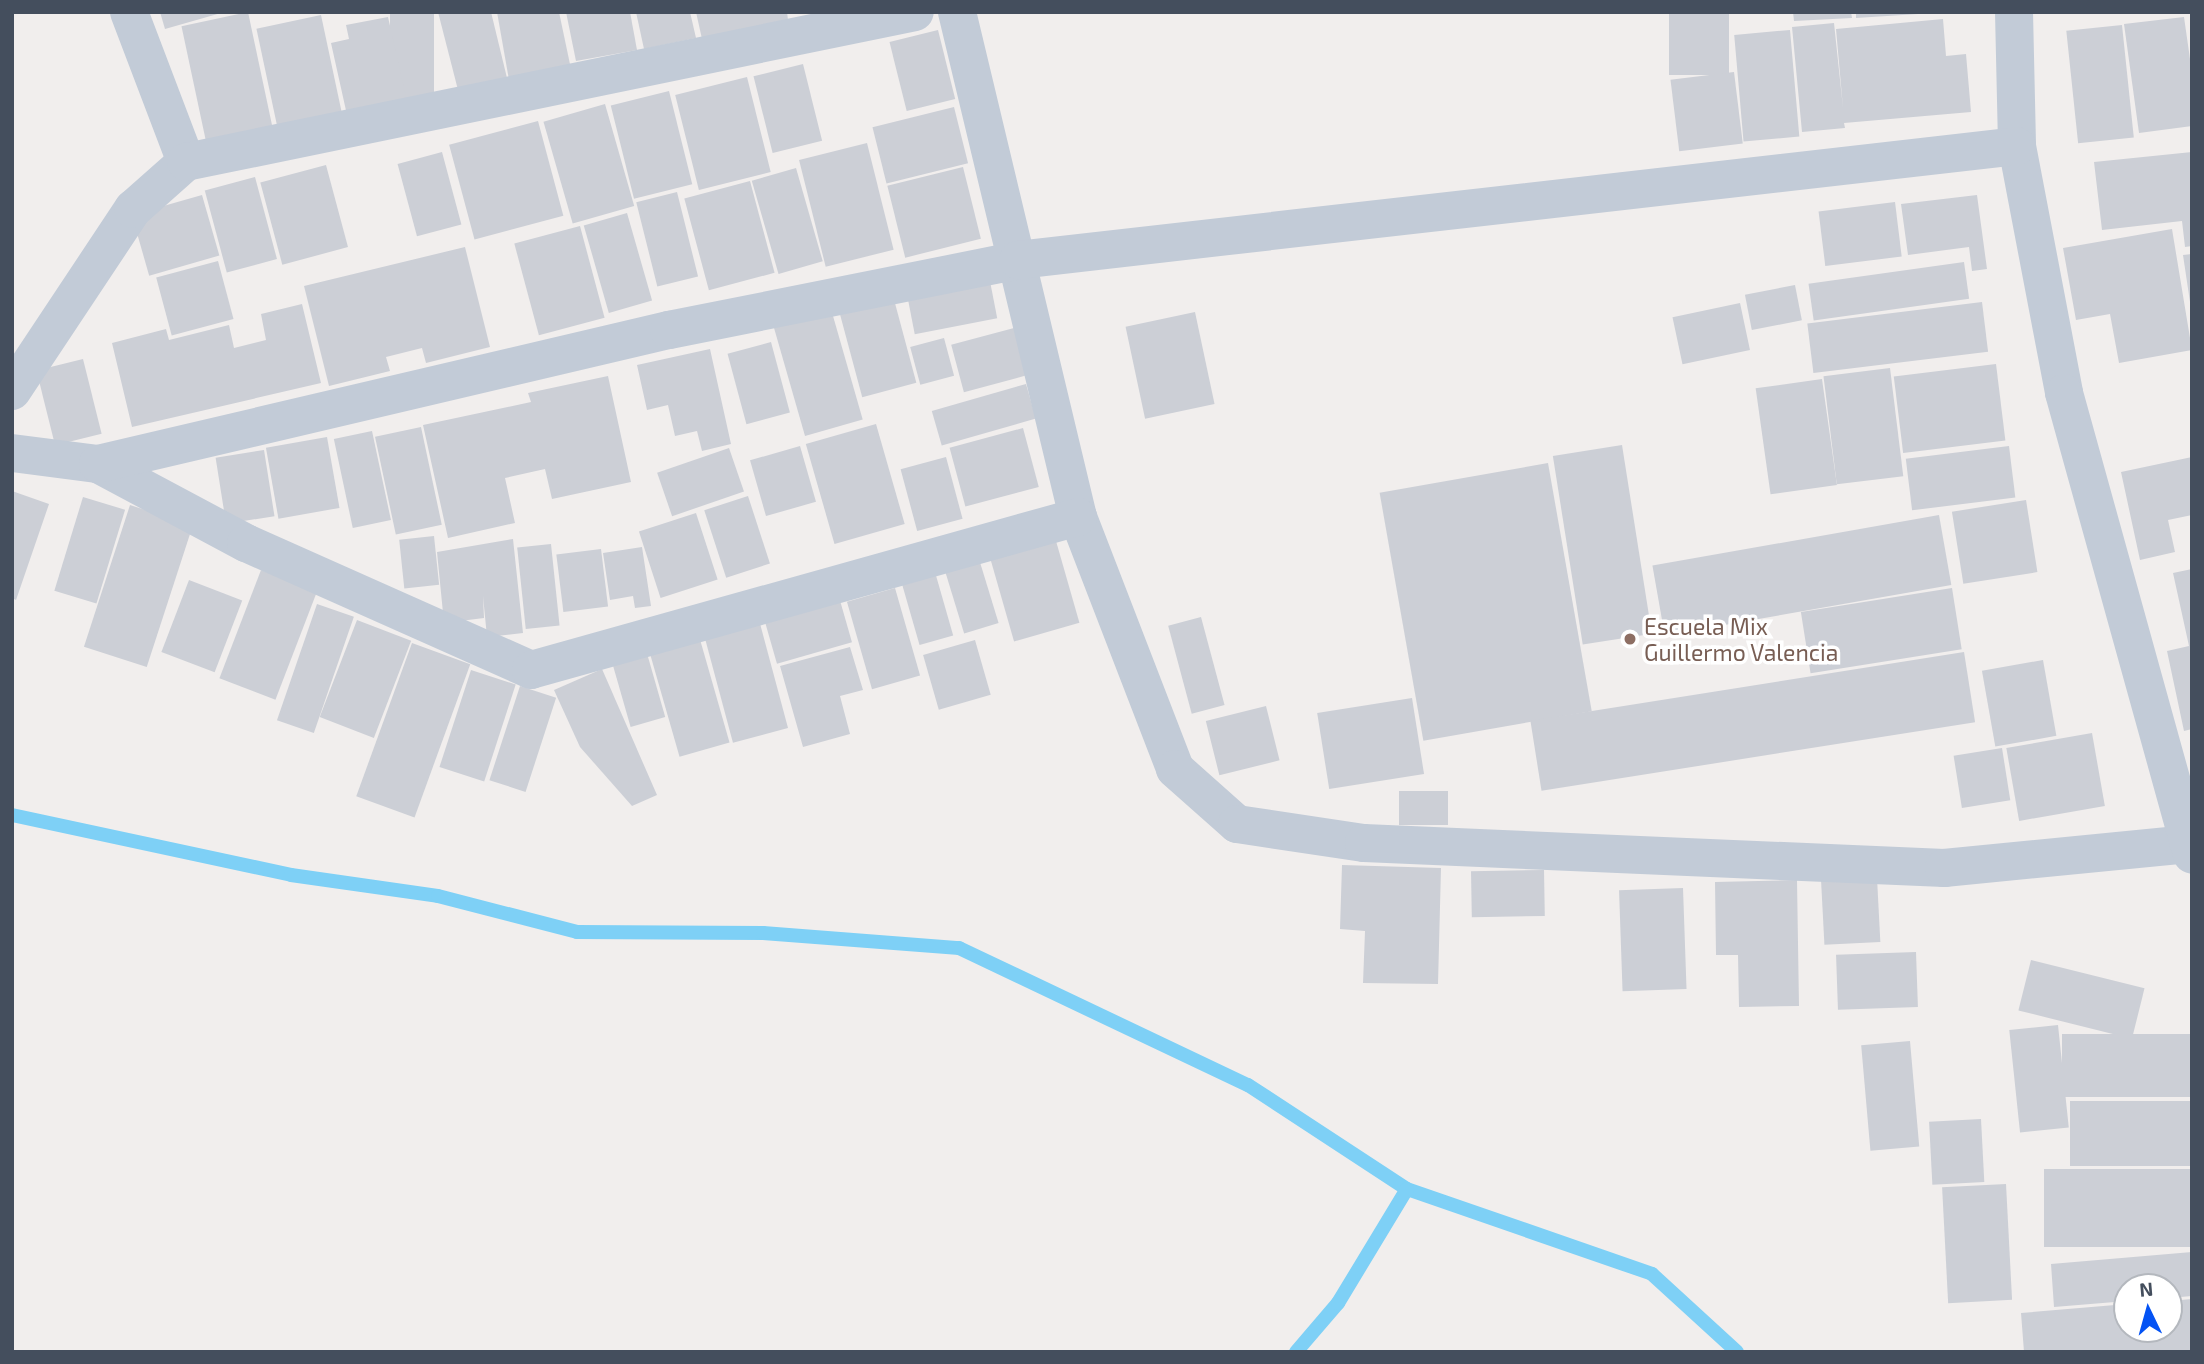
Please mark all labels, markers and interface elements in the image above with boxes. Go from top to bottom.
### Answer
place label: Escuela Mix Guillermo Valencia [1644,612,1839,666]
marker: Escuela Mix Guillermo Valencia [1622,631,1638,647]
north arrow [2113,1273,2183,1343]
text: N [2138,1277,2154,1301]

